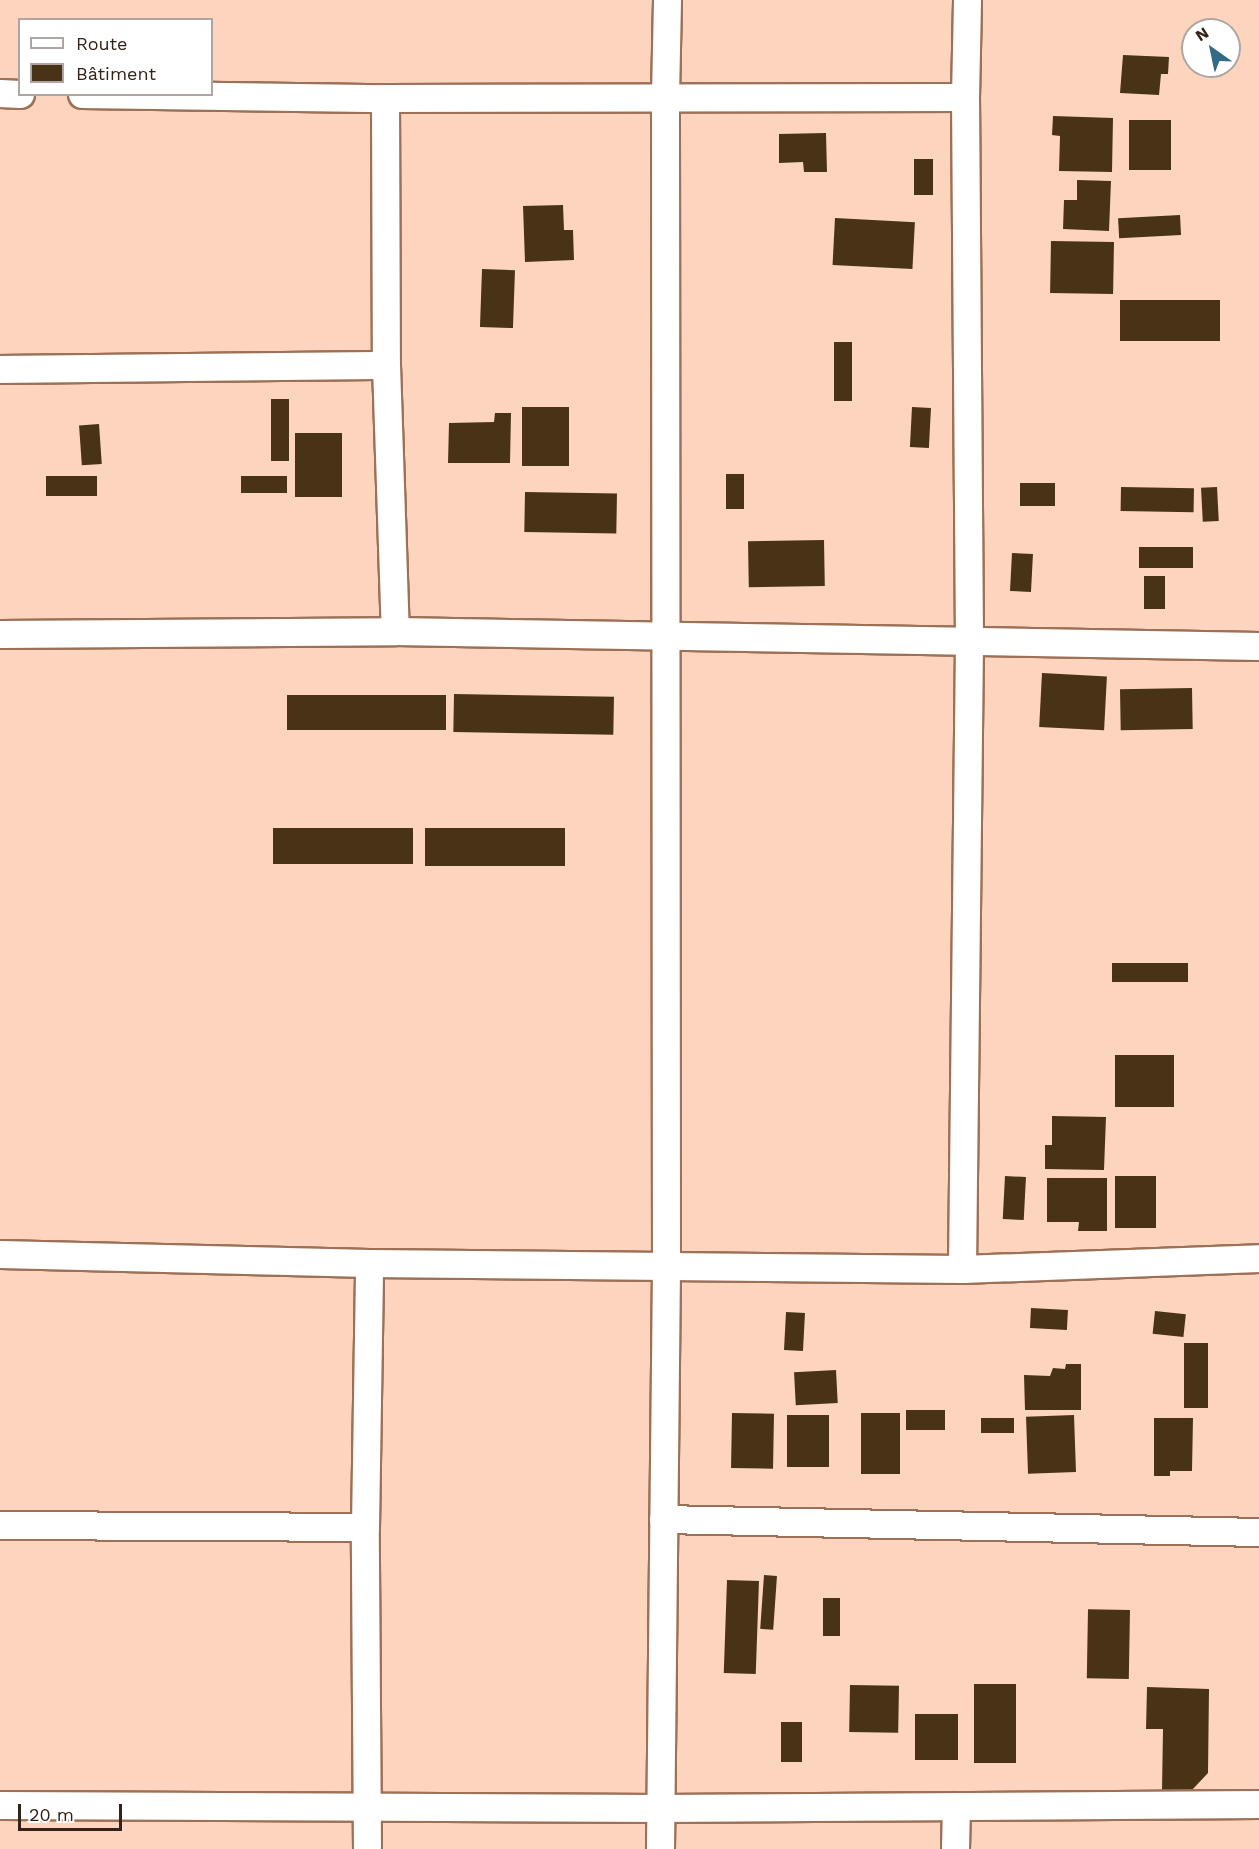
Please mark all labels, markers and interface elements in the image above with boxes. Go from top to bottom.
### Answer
legend [18,18,213,96]
north arrow [1181,18,1241,78]
text: N [1192,23,1212,45]
text: Route [76,33,128,54]
text: Bâtiment [76,63,156,84]
scale bar [21,1792,124,1830]
text: 20 m [29,1804,74,1825]

